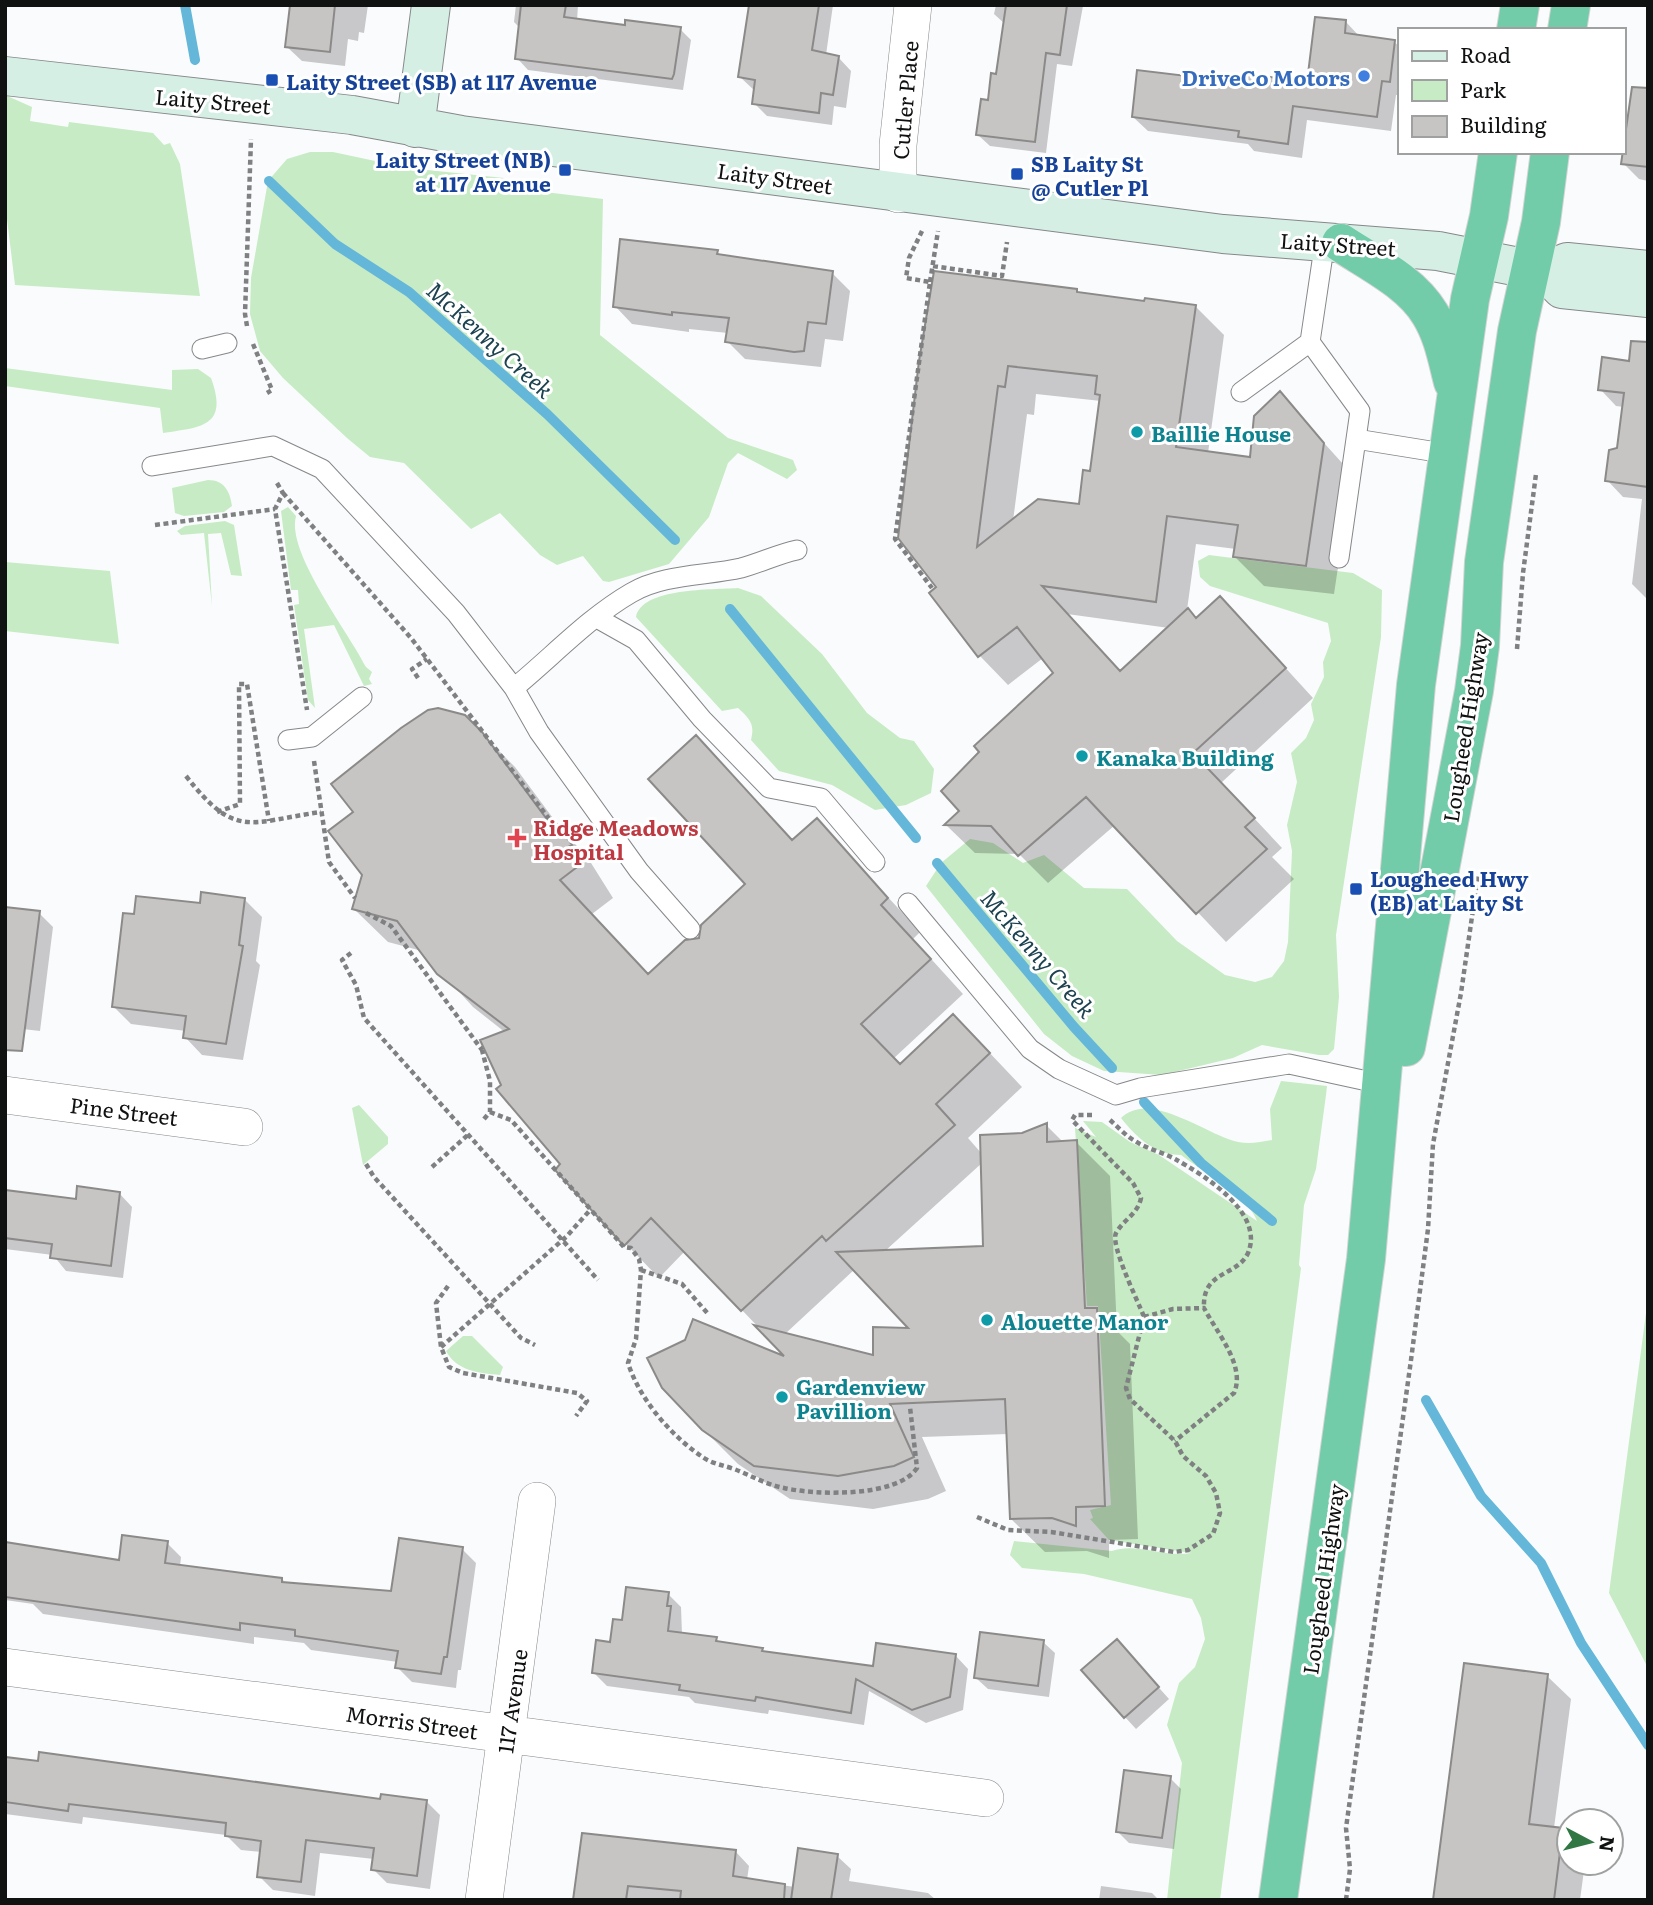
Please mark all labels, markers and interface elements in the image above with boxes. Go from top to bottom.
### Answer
legend [1398,28,1625,154]
text: Road [1460,38,1511,69]
street label: Cutler Place [883,39,925,161]
place label: DriveCo Motors [1182,61,1350,92]
place label: Laity Street (SB) at 117 Avenue [286,65,597,96]
marker: DriveCo Motors [1356,68,1372,84]
marker: Laity Street (SB) at 117 Avenue [264,72,280,88]
text: Park [1460,73,1506,104]
street label: Laity Street [154,80,273,121]
text: Building [1460,108,1547,139]
place label: Laity Street (NB) at 117 Avenue [375,143,551,198]
place label: SB Laity St @ Cutler Pl [1031,147,1149,202]
street label: Laity Street [715,154,835,200]
marker: Laity Street (NB) at 117 Avenue [557,162,573,178]
marker: SB Laity St @ Cutler Pl [1009,166,1025,182]
street label: Laity Street [1279,223,1397,263]
water label: McKenny Creek [420,273,562,406]
place label: Baillie House [1151,417,1291,448]
marker: Baillie House [1129,424,1145,440]
street label: Lougheed Highway [1434,629,1494,824]
place label: Kanaka Building [1096,741,1274,772]
marker: Kanaka Building [1074,748,1090,764]
place label: Ridge Meadows Hospital [533,811,698,866]
marker: Ridge Meadows Hospital [507,828,527,848]
place label: Lougheed Hwy (EB) at Laity St [1370,862,1529,917]
water label: McKenny Creek [974,881,1105,1025]
marker: Lougheed Hwy (EB) at Laity St [1348,881,1364,897]
street label: Pine Street [68,1088,180,1132]
place label: Alouette Manor [1001,1305,1169,1336]
marker: Alouette Manor [979,1312,995,1328]
place label: Gardenview Pavillion [796,1370,925,1425]
marker: Gardenview Pavillion [774,1389,790,1405]
street label: Lougheed Highway [1293,1481,1351,1676]
street label: 117 Avenue [488,1647,534,1755]
street label: Morris Street [344,1696,481,1746]
north arrow [1555,1807,1625,1877]
text: N [1593,1835,1623,1854]

